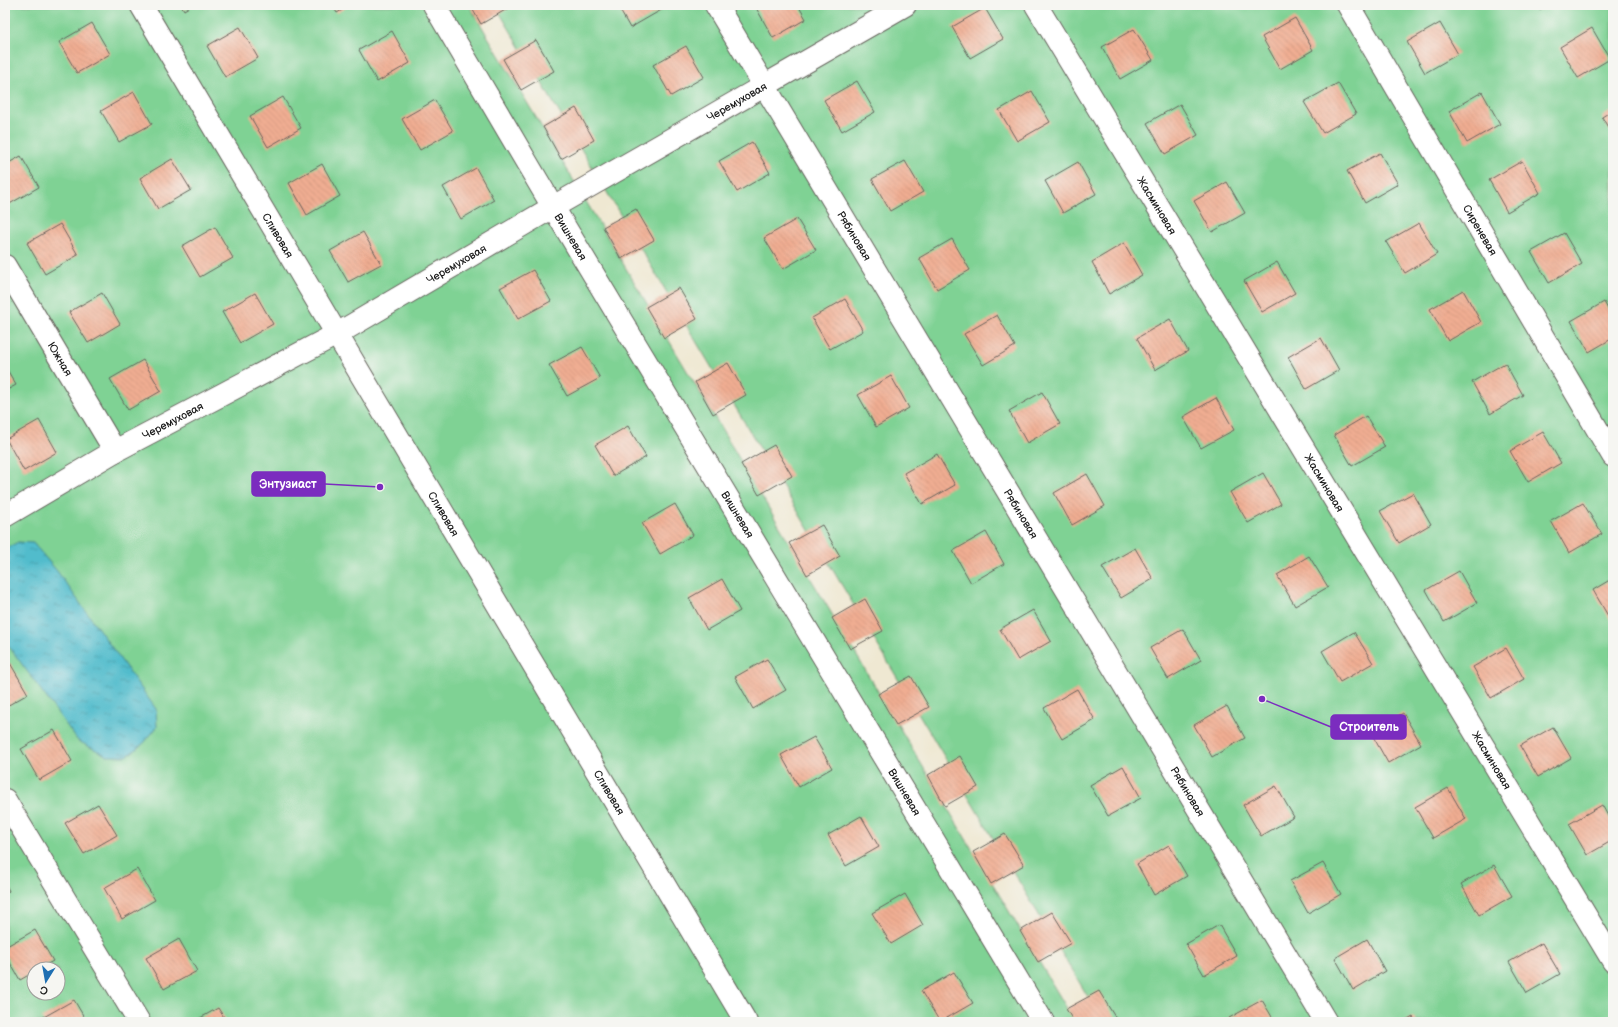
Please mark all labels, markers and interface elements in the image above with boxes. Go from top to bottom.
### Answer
street label: Черемуховая [705,80,769,124]
street label: Жасминовая [1134,174,1179,237]
street label: Сиреневая [1460,203,1500,258]
street label: Рябиновая [834,209,874,263]
street label: Сливовая [259,211,296,260]
street label: Вишневая [551,211,589,263]
street label: Черемуховая [424,242,489,287]
street label: Южная [45,340,75,378]
street label: Черемуховая [140,400,206,442]
street label: Жасминовая [1301,452,1346,514]
callout: Энтузиаст [252,472,325,496]
text: Энтузиаст [259,477,317,492]
street label: Рябиновая [1001,487,1040,541]
street label: Сливовая [425,489,462,539]
street label: Вишневая [718,489,756,540]
callout: Строитель [1331,715,1406,739]
text: Строитель [1339,720,1400,735]
street label: Жасминовая [1469,729,1514,792]
street label: Рябиновая [1167,764,1207,819]
street label: Вишневая [885,766,923,818]
street label: Сливовая [591,768,627,817]
north arrow [26,961,66,1001]
text: С [39,983,49,997]

